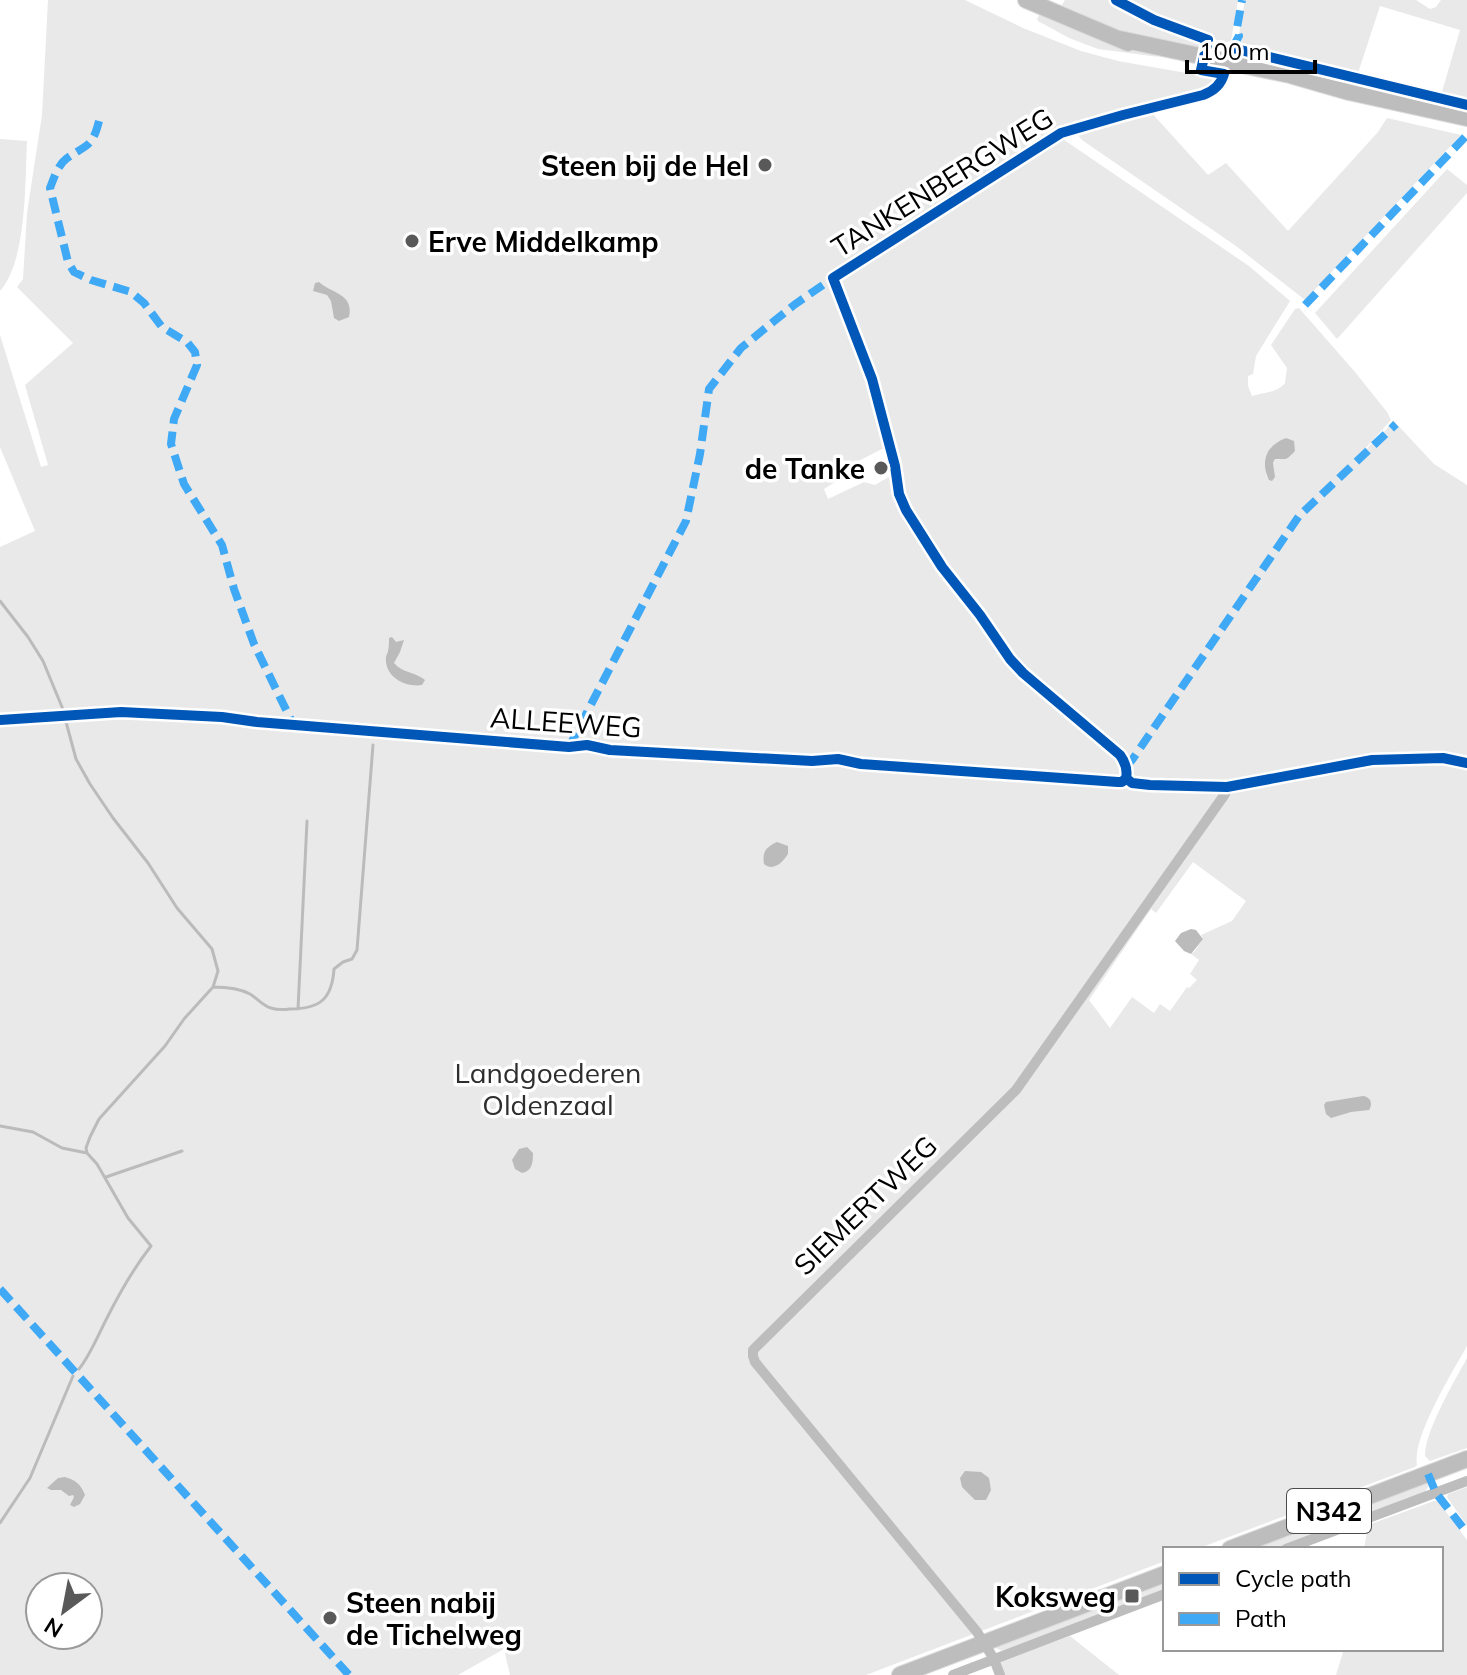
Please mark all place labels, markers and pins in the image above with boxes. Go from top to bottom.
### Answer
place label: Steen bij de Hel [541,148,749,183]
marker: Steen bij de Hel [756,156,774,174]
place label: Erve Middelkamp [428,224,659,259]
marker: Erve Middelkamp [403,232,421,250]
place label: de Tanke [745,451,865,486]
marker: de Tanke [872,459,890,477]
place label: Koksweg [995,1579,1116,1614]
place label: Steen nabij de Tichelweg [346,1585,522,1652]
marker: Koksweg [1123,1587,1141,1605]
marker: Steen nabij de Tichelweg [321,1609,339,1627]

